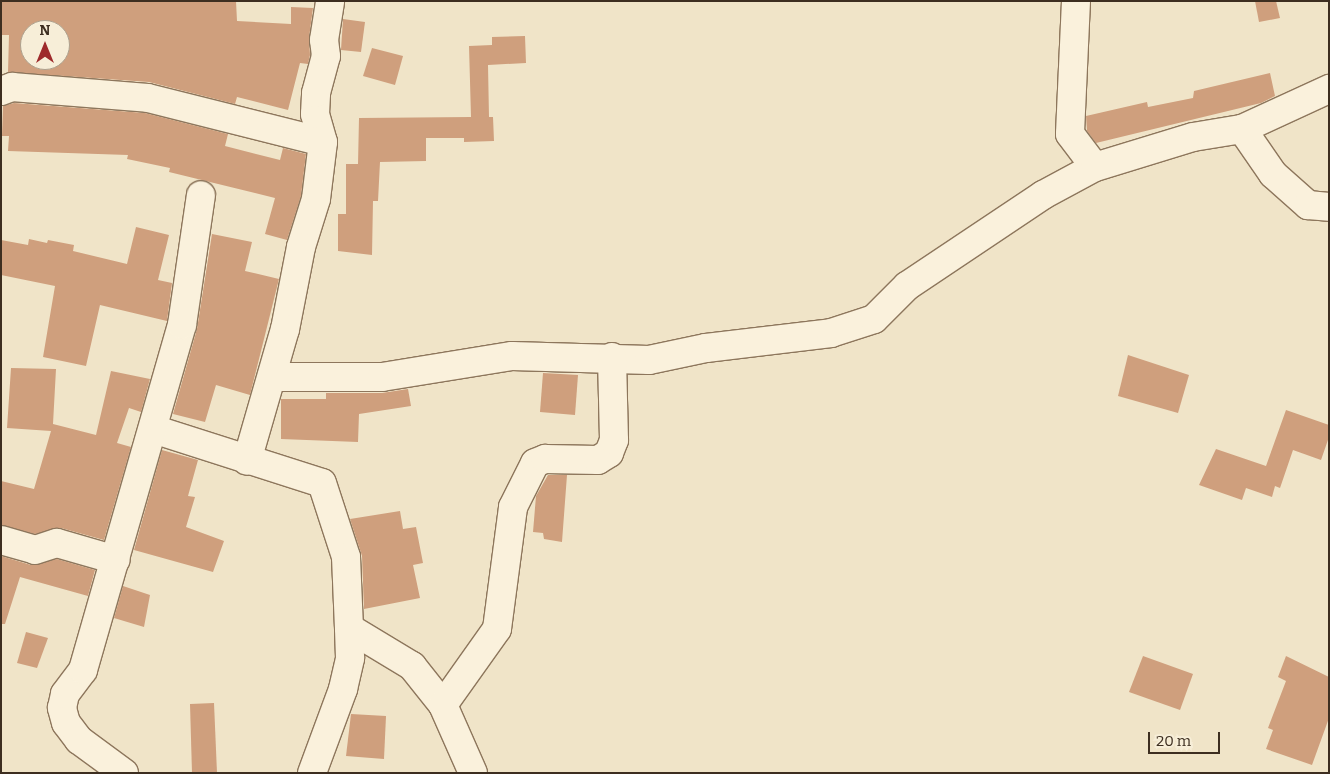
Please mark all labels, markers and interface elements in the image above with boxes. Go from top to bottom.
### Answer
north arrow [20,20,70,70]
text: N [40,22,50,39]
scale bar [1150,722,1222,754]
text: 20 m [1156,732,1191,750]

